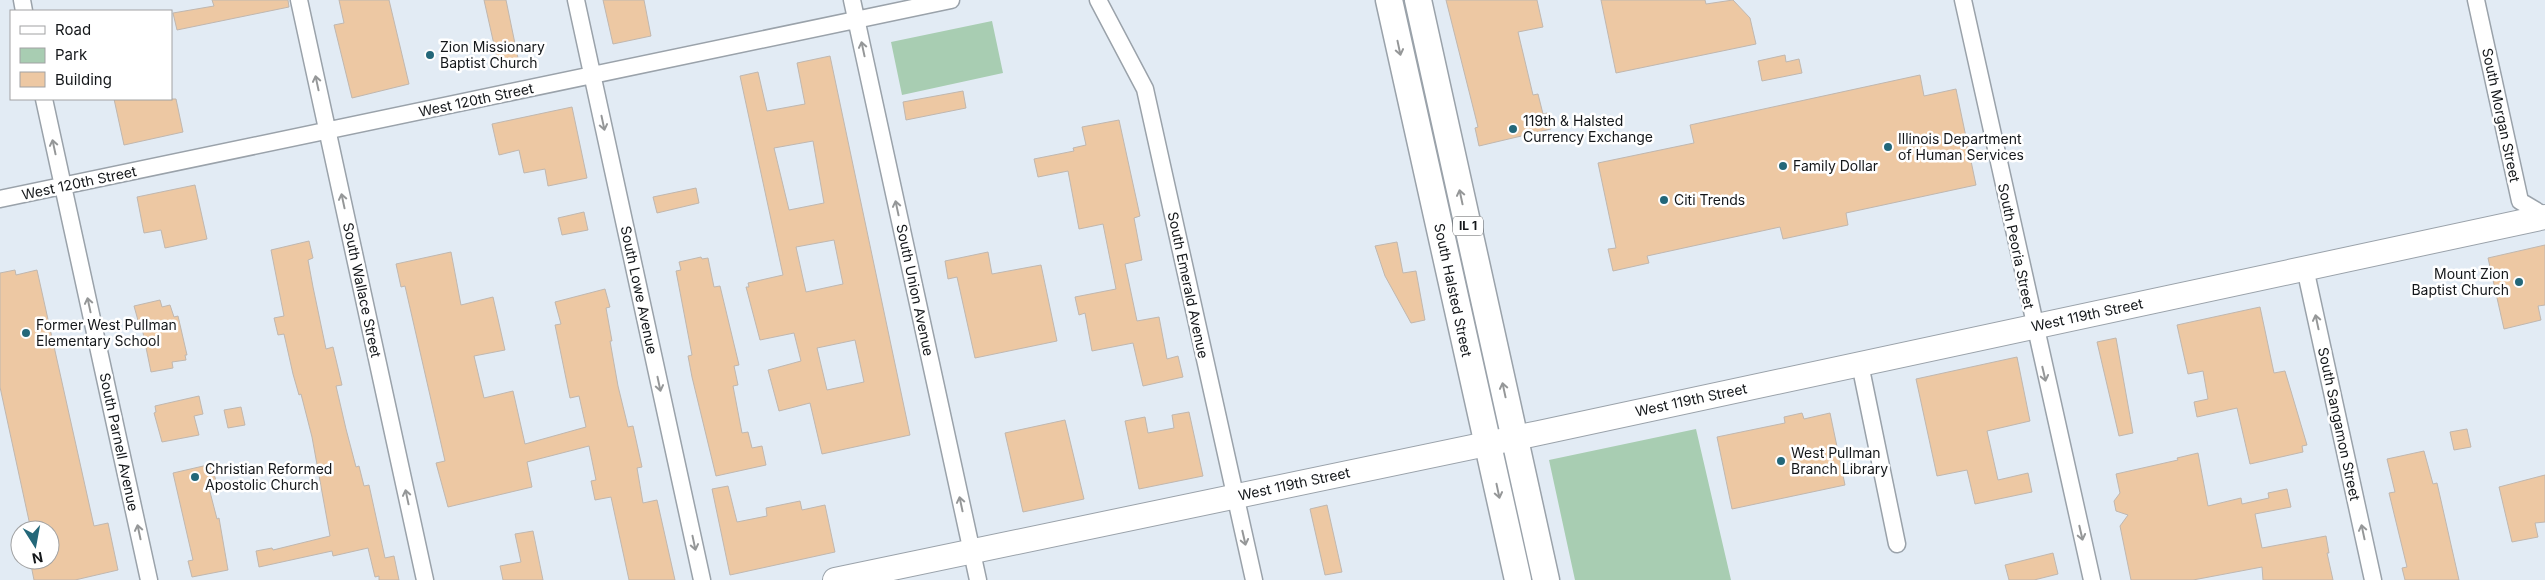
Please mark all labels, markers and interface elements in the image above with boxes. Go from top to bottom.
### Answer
legend [10,10,172,100]
text: Road [55,20,91,39]
place label: Zion Missionary Baptist Church [440,38,545,71]
one-way arrow [1395,39,1404,55]
one-way arrow [858,42,867,58]
text: Park [55,45,88,64]
street label: South Morgan Street [2479,46,2524,184]
marker: Zion Missionary Baptist Church [424,49,436,61]
text: Building [55,70,112,89]
one-way arrow [312,75,322,91]
street label: West 120th Street [417,79,535,120]
place label: 119th & Halsted Currency Exchange [1523,112,1653,145]
one-way arrow [598,114,608,130]
marker: 119th & Halsted Currency Exchange [1507,123,1519,135]
place label: Illinois Department of Human Services [1898,130,2024,163]
one-way arrow [49,139,58,155]
marker: Illinois Department of Human Services [1882,141,1894,153]
place label: Family Dollar [1793,157,1878,174]
marker: Family Dollar [1777,160,1789,172]
street label: West 120th Street [20,162,138,203]
street label: South Peoria Street [1995,181,2038,311]
one-way arrow [1456,190,1465,206]
place label: Citi Trends [1674,191,1745,208]
one-way arrow [338,193,347,209]
marker: Citi Trends [1658,194,1670,206]
one-way arrow [892,201,901,217]
street label: South Emerald Avenue [1165,210,1212,360]
road number: IL 1 [1453,217,1483,236]
street label: South Wallace Street [340,221,385,359]
street label: South Union Avenue [893,222,938,357]
street label: South Halsted Street [1431,222,1476,359]
street label: South Lowe Avenue [618,224,661,356]
place label: Mount Zion Baptist Church [2411,265,2509,298]
marker: Mount Zion Baptist Church [2513,276,2525,288]
street label: West 119th Street [2030,294,2145,335]
one-way arrow [84,298,93,314]
one-way arrow [2312,315,2321,331]
place label: Former West Pullman Elementary School [36,316,177,349]
marker: Former West Pullman Elementary School [20,327,32,339]
street label: South Sangamon Street [2315,346,2364,503]
one-way arrow [2040,366,2049,382]
street label: South Parnell Avenue [97,371,142,513]
one-way arrow [655,376,664,392]
street label: West 119th Street [1634,379,1749,420]
one-way arrow [1498,383,1508,399]
place label: West Pullman Branch Library [1791,444,1888,477]
marker: West Pullman Branch Library [1775,455,1787,467]
place label: Christian Reformed Apostolic Church [205,460,332,493]
street label: West 119th Street [1237,463,1352,504]
marker: Christian Reformed Apostolic Church [189,471,201,483]
one-way arrow [1493,483,1503,499]
one-way arrow [402,489,411,505]
one-way arrow [956,496,965,512]
north arrow [10,520,60,570]
one-way arrow [2077,524,2086,540]
one-way arrow [133,525,143,541]
one-way arrow [2357,525,2367,541]
one-way arrow [1240,530,1250,546]
one-way arrow [690,535,699,551]
text: N [31,549,44,568]

